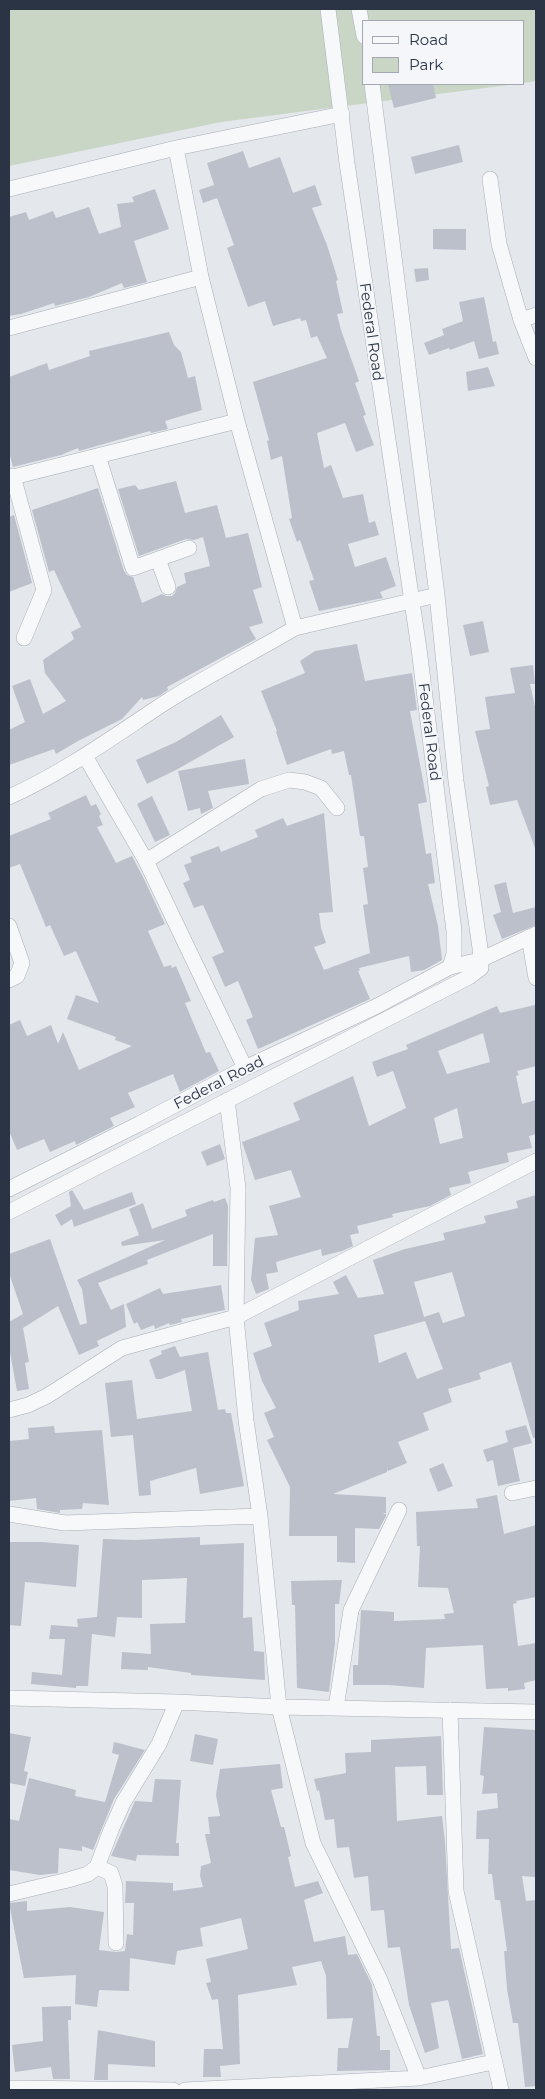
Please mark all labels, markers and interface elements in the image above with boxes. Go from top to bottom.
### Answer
legend [362,20,525,85]
text: Road [409,30,448,49]
text: Park [409,55,443,74]
street label: Federal Road [355,282,387,382]
street label: Federal Road [414,682,444,782]
street label: Federal Road [171,1053,267,1113]

